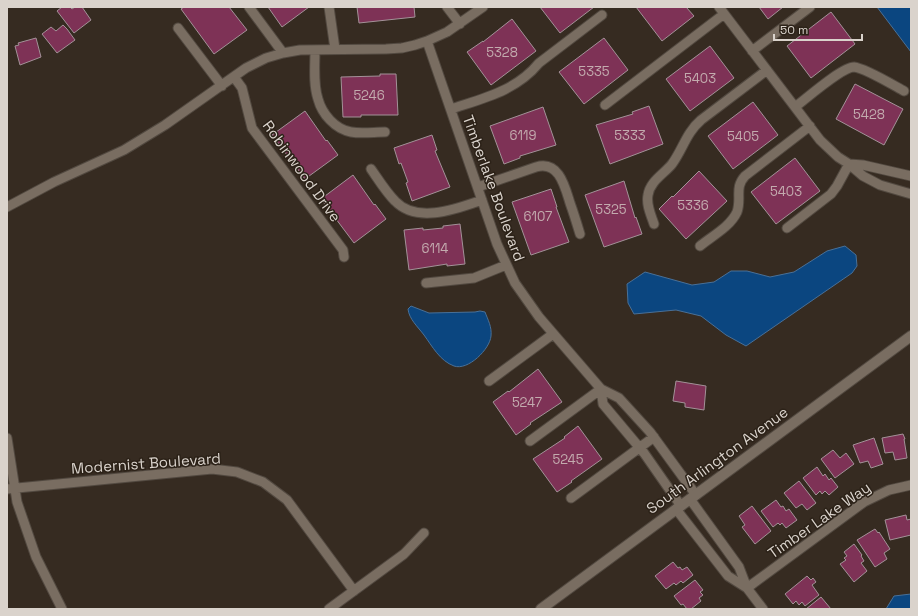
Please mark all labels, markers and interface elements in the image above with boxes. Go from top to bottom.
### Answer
scale bar [774,16,862,42]
text: 50 m [780,22,808,38]
house number: 5328 [486,44,518,61]
house number: 5335 [578,63,610,80]
house number: 5403 [684,70,716,87]
house number: 5246 [353,87,385,104]
house number: 5428 [853,106,885,123]
street label: Timberlake Boulevard [459,112,529,264]
street label: Robinwood Drive [259,116,345,226]
house number: 6119 [510,127,536,144]
house number: 5333 [614,127,646,144]
house number: 5405 [727,128,759,145]
house number: 5403 [770,183,802,200]
house number: 5336 [677,197,709,214]
house number: 5325 [595,201,627,218]
house number: 6107 [524,208,552,225]
house number: 6114 [422,240,448,257]
house number: 5247 [512,394,542,411]
street label: South Arlington Avenue [642,402,792,518]
street label: Modernist Boulevard [71,448,221,478]
house number: 5245 [552,451,584,468]
street label: Timber Lake Way [764,478,874,562]

